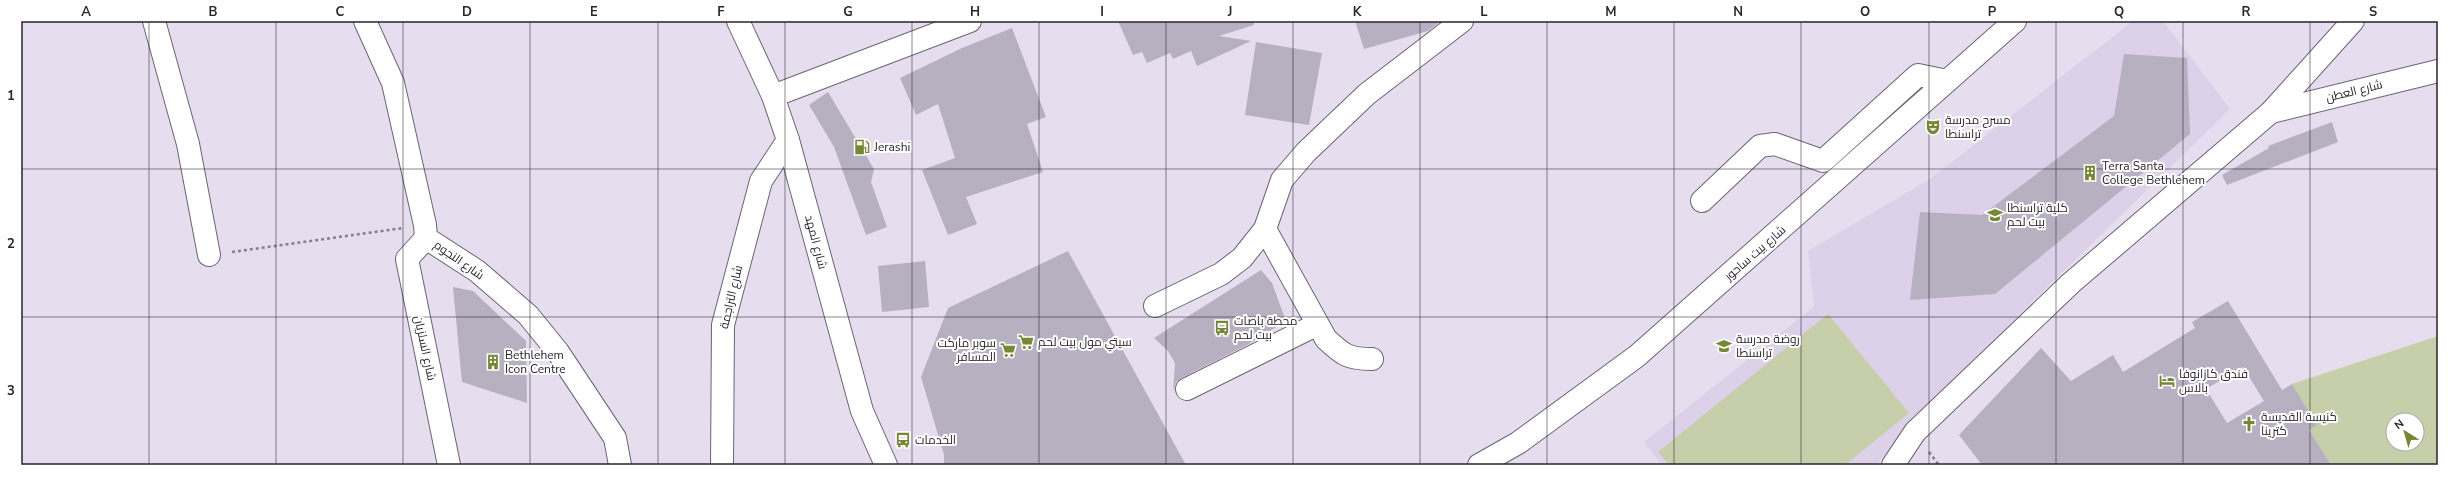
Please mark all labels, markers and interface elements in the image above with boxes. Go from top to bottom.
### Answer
text: A [81,3,91,21]
text: B [209,3,218,21]
text: C [336,3,345,21]
text: D [462,3,472,21]
text: E [590,3,598,21]
text: F [717,3,725,21]
text: G [843,3,853,21]
text: H [970,3,980,21]
text: I [1100,3,1104,21]
text: J [1227,3,1232,21]
text: K [1353,3,1362,21]
text: L [1480,3,1488,21]
text: M [1605,3,1617,21]
text: N [1733,3,1743,21]
text: O [1860,3,1870,21]
text: P [1988,3,1997,21]
text: Q [2114,3,2124,21]
text: R [2242,3,2251,21]
text: S [2369,3,2377,21]
street label: شارع العطن [2324,76,2384,106]
text: 1 [7,87,15,105]
place label: مسرح مدرسة تراسنطا [1945,112,2011,142]
theatre icon: مسرح مدرسة تراسنطا [1924,118,1942,136]
fuel station icon: Jerashi [853,138,871,156]
place label: Jerashi [873,139,910,155]
place label: Terra Santa College Bethlehem [2102,158,2205,188]
building icon: Terra Santa College Bethlehem [2081,164,2099,182]
place label: كلية تراسنطا بيت لحم [2007,200,2068,230]
school or university icon: كلية تراسنطا بيت لحم [1986,206,2004,224]
street label: شارع المهد [801,213,831,271]
street label: شارع بيت ساحور [1720,222,1789,285]
text: 2 [7,235,15,253]
street label: شارع النجوم [431,237,487,283]
street label: شارع التراجمة [716,264,746,330]
place label: محطة باصات بيت لحم [1234,313,1298,343]
street label: شارع السلزيان [410,314,440,382]
bus stop icon: محطة باصات بيت لحم [1213,319,1231,337]
place label: روضة مدرسة تراسنطا [1736,331,1800,361]
supermarket icon: سيتي مول بيت لحم [1017,333,1035,351]
place label: سيتي مول بيت لحم [1038,334,1132,352]
place label: سوبر ماركت المسافر [938,335,996,365]
school or university icon: روضة مدرسة تراسنطا [1715,337,1733,355]
supermarket icon: سوبر ماركت المسافر [999,341,1017,359]
place label: Bethlehem Icon Centre [505,347,566,377]
building icon: Bethlehem Icon Centre [484,353,502,371]
place label: فندق كازانوفا بالاس [2179,366,2248,396]
hotel icon: فندق كازانوفا بالاس [2158,372,2176,390]
text: 3 [7,382,15,400]
place label: كنيسة القديسة كترينا [2261,409,2337,439]
north arrow [2385,412,2425,452]
church icon: كنيسة القديسة كترينا [2240,415,2258,433]
text: N [2391,416,2407,433]
bus stop icon: الخدمات [894,431,912,449]
place label: الخدمات [915,432,956,448]

